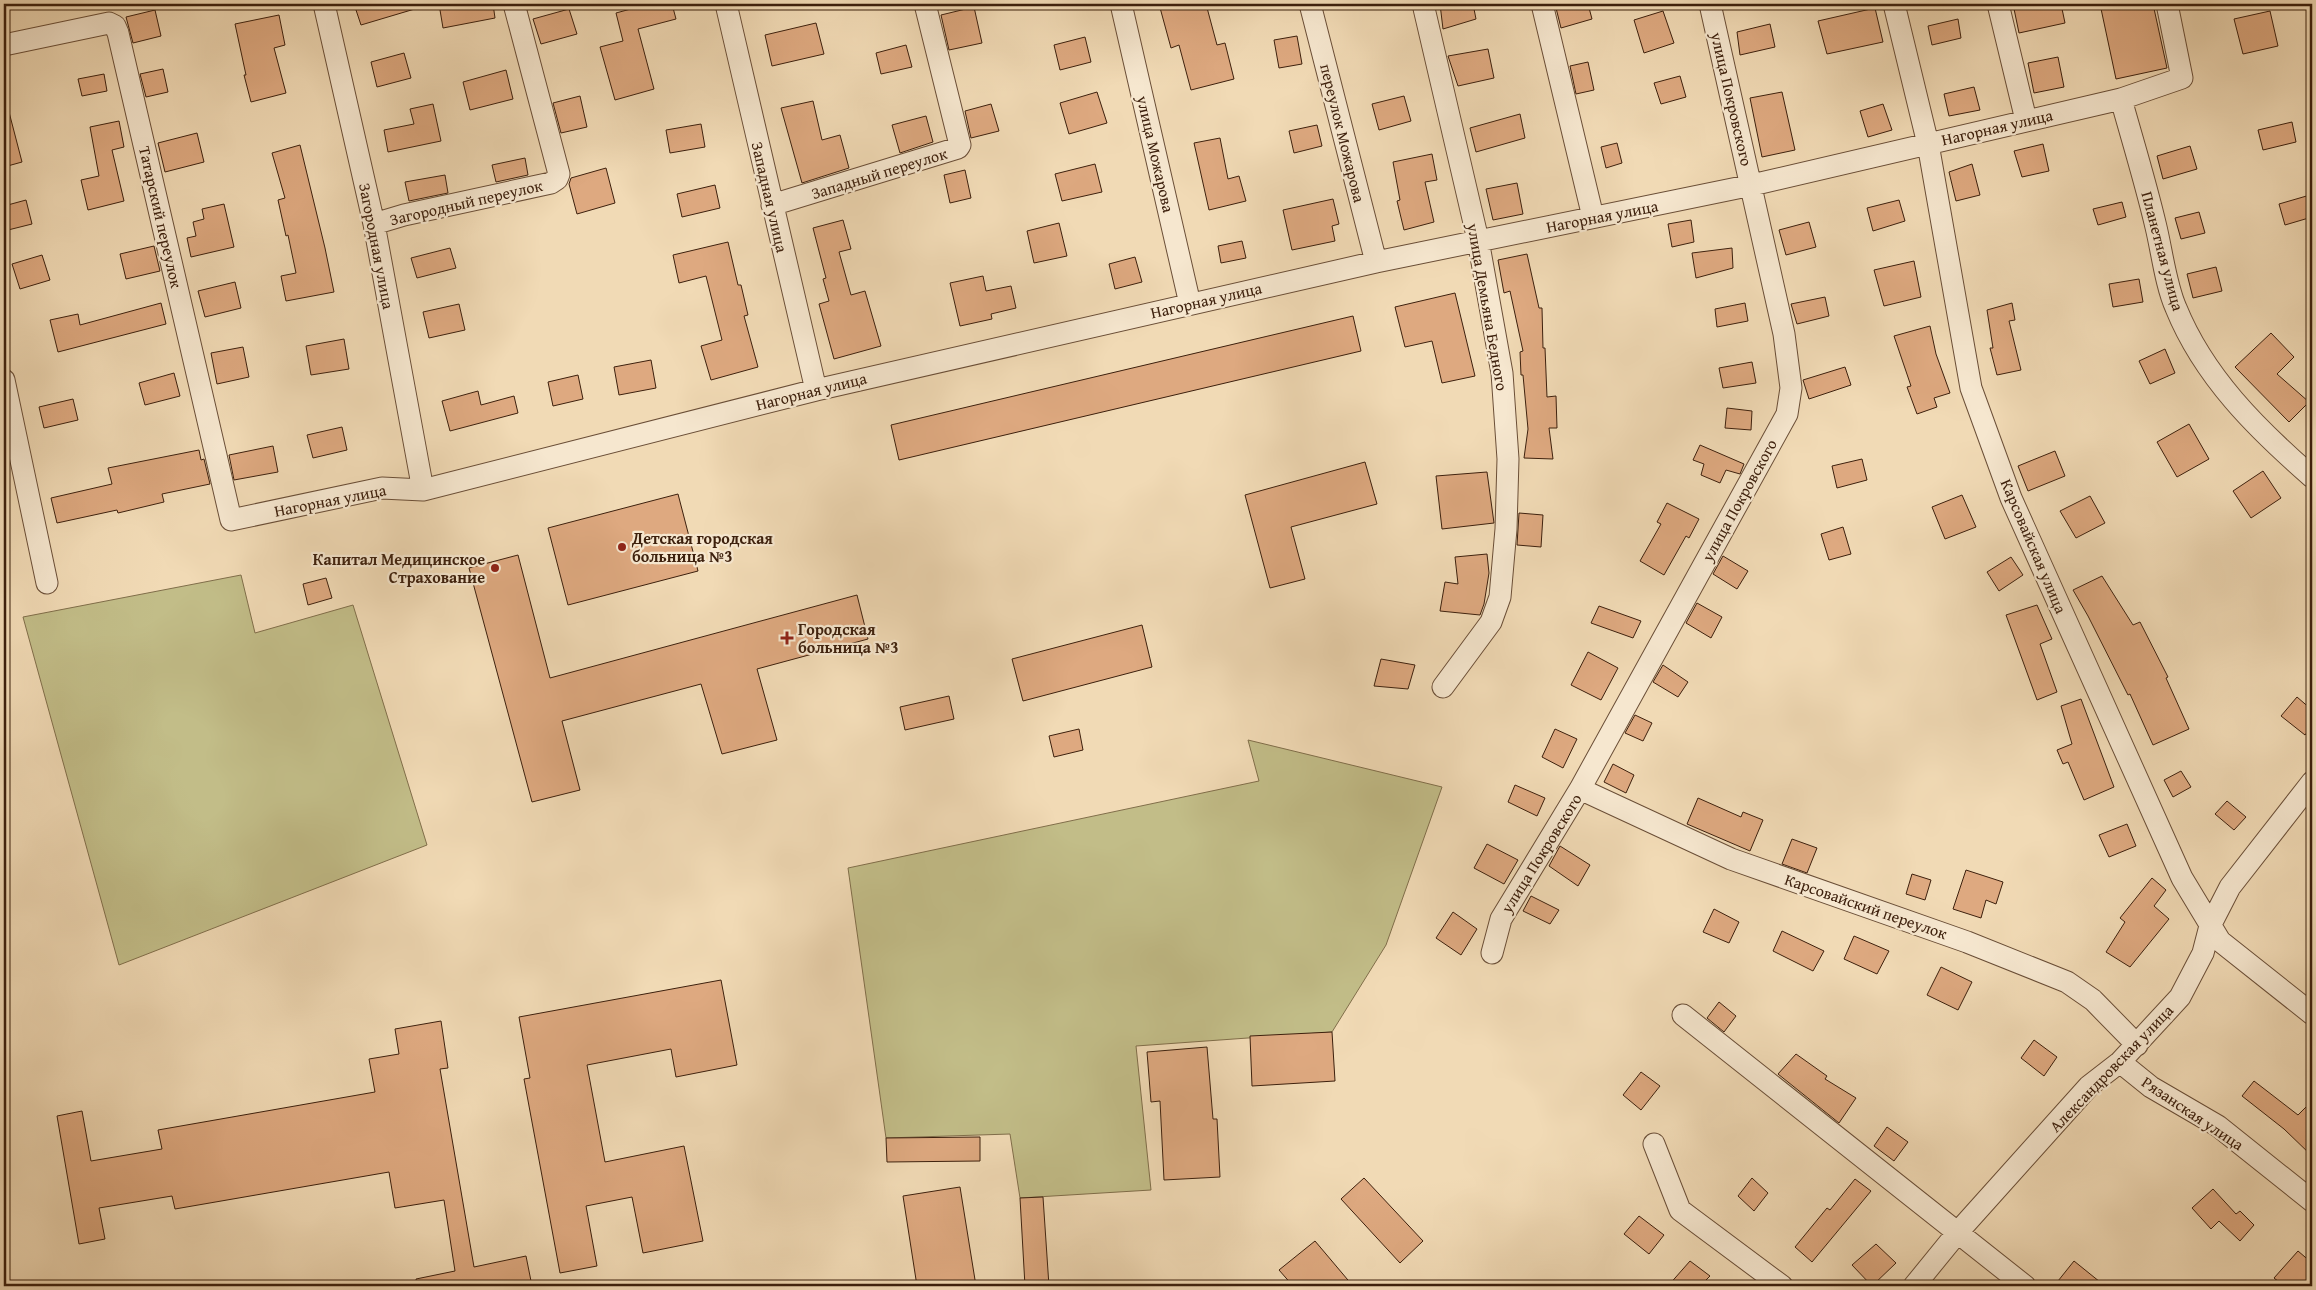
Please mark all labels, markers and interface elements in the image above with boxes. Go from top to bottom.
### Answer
street label: улица Покровского [1705,29,1759,168]
street label: переулок Можарова [1314,61,1372,205]
street label: улица Можарова [1131,92,1181,215]
street label: Нагорная улица [1939,102,2055,151]
street label: Западная улица [746,139,794,255]
street label: Западный переулок [808,141,950,205]
street label: Татарский переулок [133,144,189,291]
street label: Загородный переулок [387,173,545,231]
street label: Загородная улица [353,181,401,311]
street label: Планетная улица [2135,189,2191,314]
street label: Нагорная улица [1544,193,1660,239]
street label: улица Демьяна Бедного [1461,220,1515,393]
street label: Нагорная улица [1148,275,1264,324]
street label: Нагорная улица [753,366,869,416]
street label: улица Покровского [1695,434,1783,566]
street label: Карсовайская улица [1995,475,2073,617]
street label: Нагорная улица [272,477,388,523]
place label: Детская городская больница №3 [631,526,773,568]
marker: Детская городская больница №3 [616,541,628,553]
place label: Капитал Медицинское Страхование [313,547,485,589]
marker: Капитал Медицинское Страхование [489,562,501,574]
place label: Городская больница №3 [798,617,899,659]
marker: Городская больница №3 [780,631,794,645]
street label: улица Покровского [1494,789,1587,918]
street label: Карсовайский переулок [1782,867,1951,945]
street label: Александровская улица [2043,998,2179,1137]
street label: Рязанская улица [2137,1070,2249,1156]

